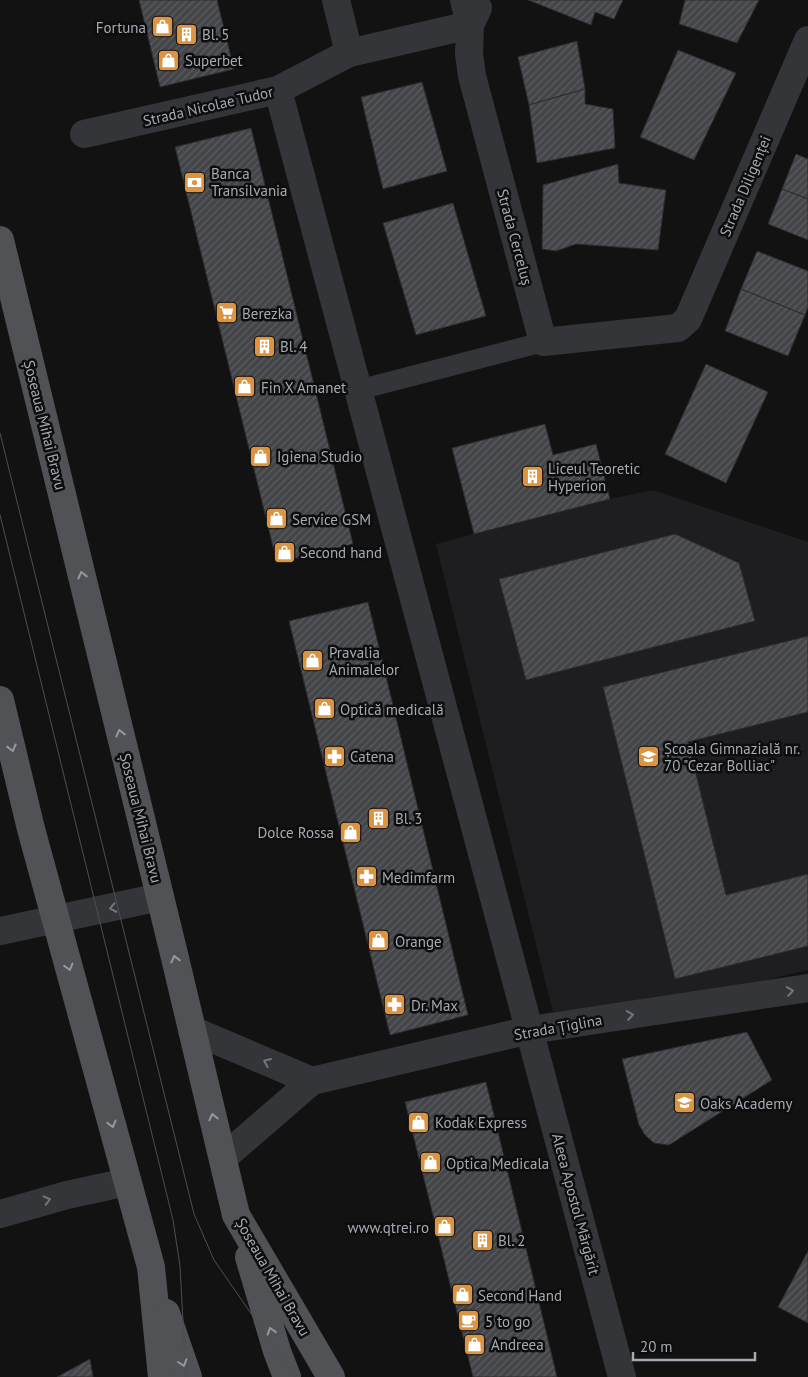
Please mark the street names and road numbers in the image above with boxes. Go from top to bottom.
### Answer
street label: Strada Nicolae Tudor [141,82,275,130]
street label: Strada Diligenței [715,133,775,239]
street label: Strada Cerceluș [493,187,537,287]
street label: Șoseaua Mihai Bravu [20,358,70,492]
street label: Șoseaua Mihai Bravu [116,751,166,885]
street label: Strada Țiglina [512,1010,604,1044]
street label: Aleea Apostol Mărgărit [548,1131,604,1277]
street label: Șoseaua Mihai Bravu [231,1215,315,1339]

